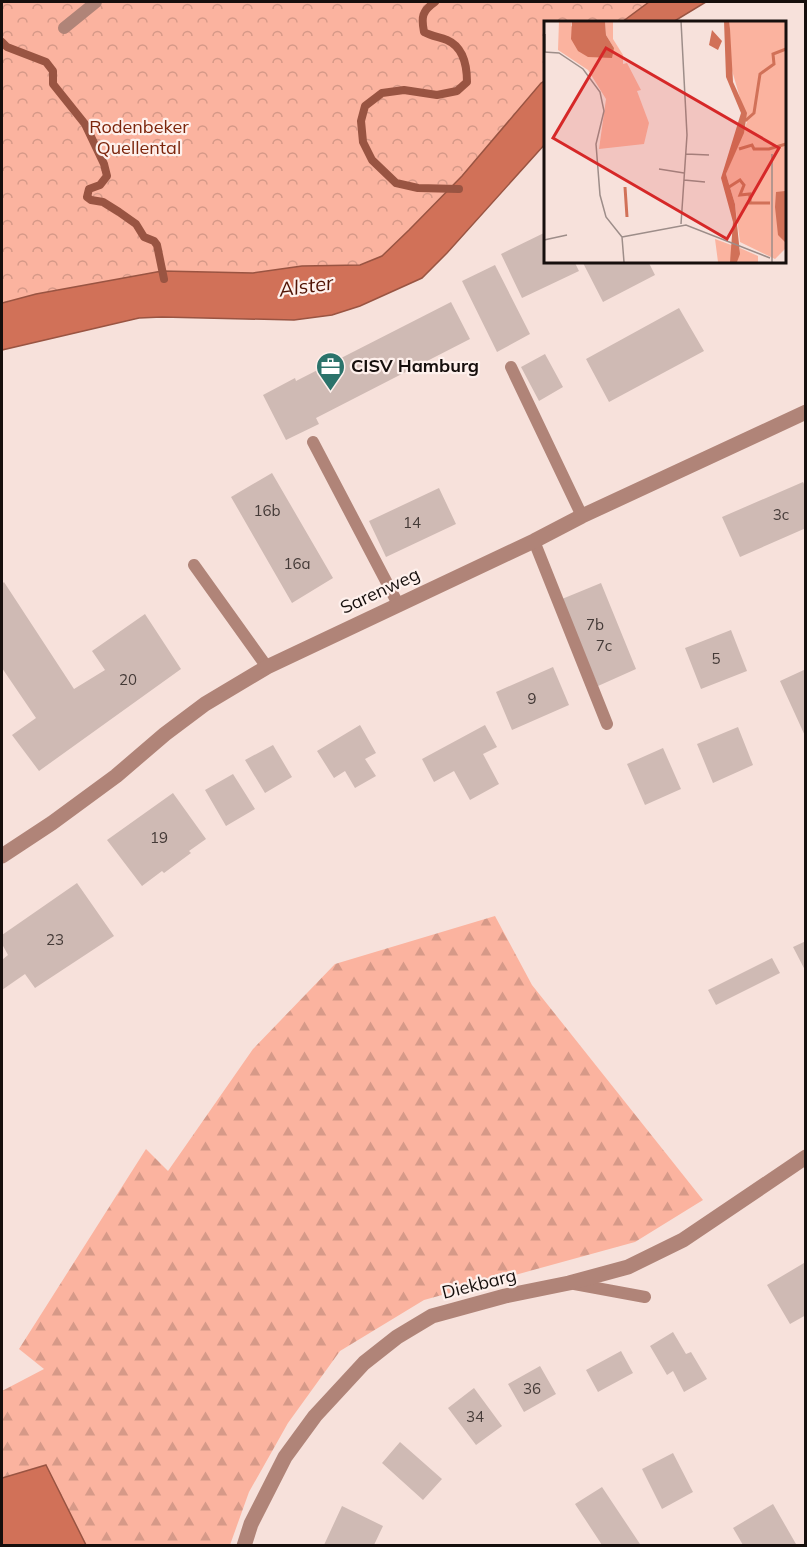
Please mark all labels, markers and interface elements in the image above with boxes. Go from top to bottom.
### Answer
inset map [544,21,786,262]
park label: Rodenbeker Quellental [89,115,189,159]
water label: Alster [276,269,335,302]
office icon: CISV Hamburg [314,350,346,392]
place label: CISV Hamburg [351,354,479,377]
house number: 16b [253,501,281,520]
house number: 3c [773,505,789,524]
house number: 14 [403,513,421,532]
house number: 16a [283,554,311,573]
street label: Sarenweg [336,562,423,619]
house number: 7b [586,615,604,634]
house number: 7c [596,636,612,655]
house number: 5 [711,649,721,668]
house number: 20 [119,670,137,689]
house number: 9 [527,689,537,708]
house number: 19 [150,828,168,847]
house number: 23 [46,930,64,949]
street label: Diekbarg [439,1263,518,1304]
house number: 36 [523,1379,541,1398]
house number: 34 [466,1407,484,1426]

